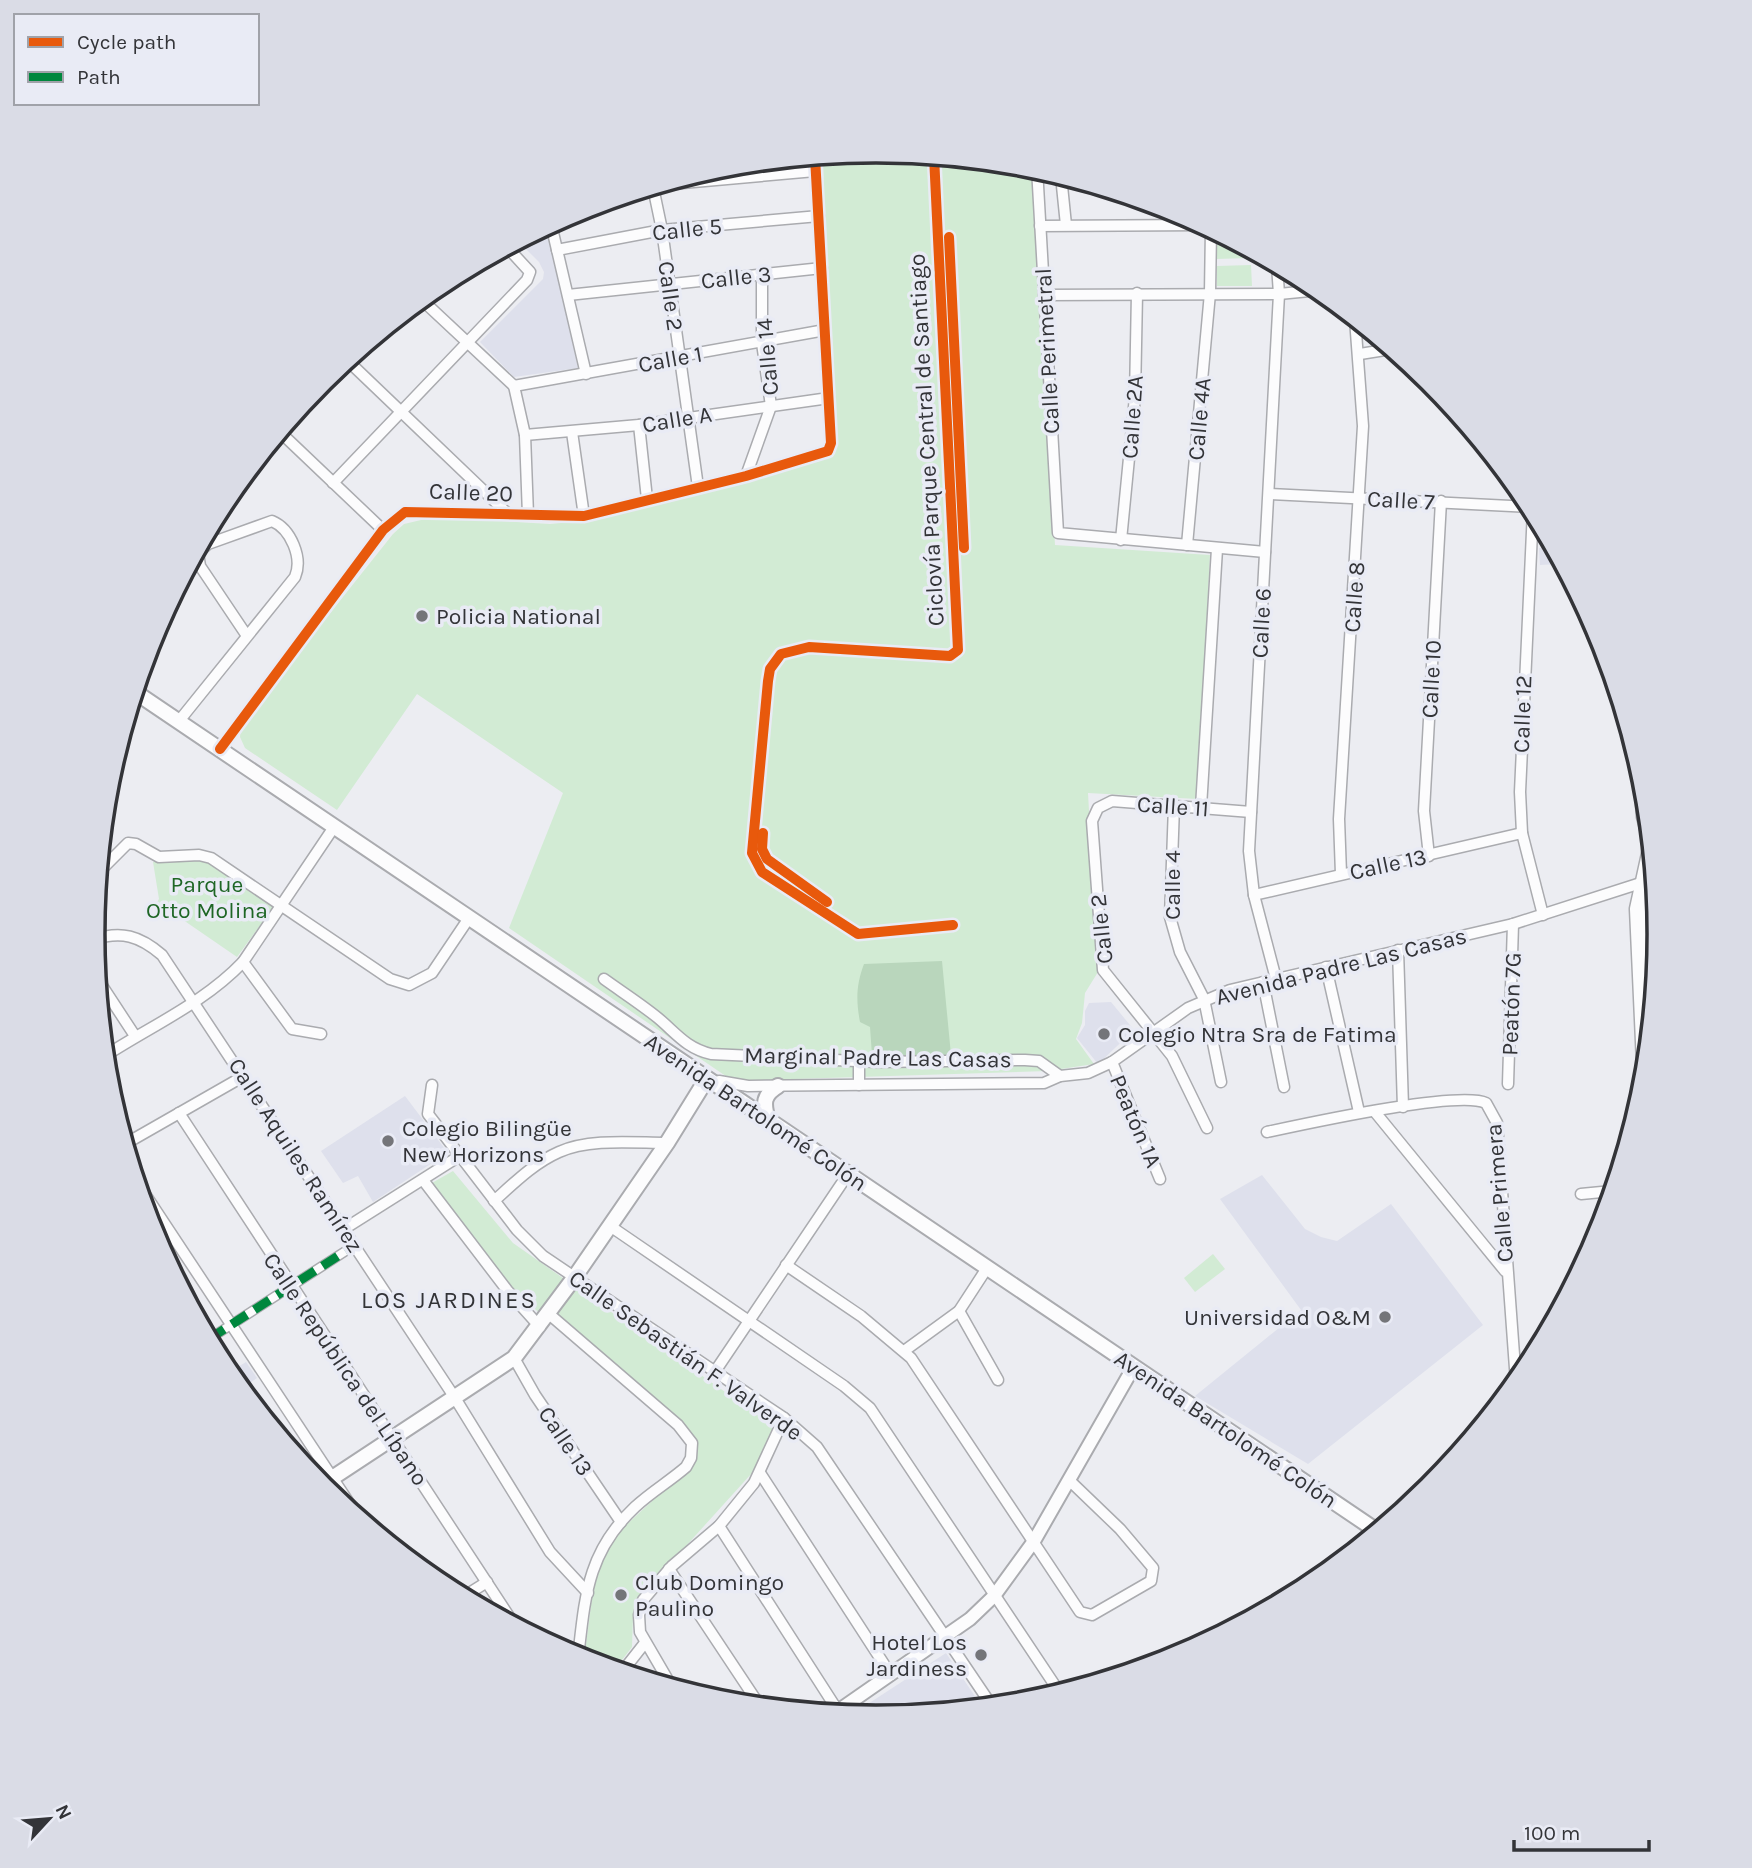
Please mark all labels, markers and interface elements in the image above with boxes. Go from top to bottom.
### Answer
legend [14,14,259,105]
text: Cycle path [77,30,177,54]
text: Path [77,65,121,89]
street label: Calle 5 [651,212,723,247]
street label: Ciclovía Parque Central de Santiago [903,253,950,627]
street label: Calle 2 [652,259,689,333]
street label: Calle 3 [700,260,773,295]
street label: Calle Perimetral [1030,267,1065,435]
street label: Calle 14 [751,317,784,397]
street label: Calle 1 [636,341,704,378]
street label: Calle 2A [1116,374,1149,460]
street label: Calle 4A [1182,377,1217,462]
street label: Calle A [640,401,714,438]
street label: Calle 20 [429,478,513,507]
street label: Calle 7 [1366,485,1436,516]
street label: Calle 8 [1339,561,1370,633]
street label: Calle 6 [1246,587,1277,659]
place label: Policia National [436,603,601,630]
marker: Policia National [414,608,430,624]
street label: Calle 10 [1416,639,1447,719]
street label: Calle 12 [1508,675,1537,753]
street label: Calle 11 [1136,791,1210,822]
street label: Calle 13 [1347,843,1429,886]
street label: Calle 4 [1159,850,1186,920]
park label: Parque Otto Molina [146,871,268,924]
street label: Calle 2 [1084,893,1119,965]
street label: Avenida Padre Las Casas [1213,922,1469,1011]
street label: Peatón 7G [1496,952,1527,1056]
place label: Colegio Ntra Sra de Fatima [1118,1021,1397,1048]
marker: Colegio Ntra Sra de Fatima [1096,1026,1112,1042]
street label: Avenida Bartolomé Colón [639,1028,872,1197]
street label: Marginal Padre Las Casas [744,1042,1012,1073]
street label: Calle Aquiles Ramírez [223,1053,369,1258]
street label: Peatón 1A [1104,1071,1167,1172]
place label: Colegio Bilingüe New Horizons [402,1115,572,1168]
street label: Calle Primera [1480,1122,1519,1263]
marker: Colegio Bilingüe New Horizons [380,1133,396,1149]
street label: Calle República del Líbano [258,1248,434,1491]
street label: Calle Sebastián F. Valverde [564,1264,808,1446]
district label: LOS JARDINES [361,1286,537,1314]
place label: Universidad O&M [1184,1304,1371,1331]
marker: Universidad O&M [1377,1309,1393,1325]
street label: Avenida Bartolomé Colón [1109,1345,1342,1514]
street label: Calle 13 [533,1401,599,1481]
place label: Club Domingo Paulino [635,1569,784,1622]
marker: Club Domingo Paulino [613,1587,629,1603]
place label: Hotel Los Jardiness [866,1629,967,1682]
marker: Hotel Los Jardiness [973,1647,989,1663]
north arrow [14,1784,84,1854]
text: N [51,1801,76,1823]
scale bar [1514,1808,1649,1852]
text: 100 m [1524,1821,1581,1845]

